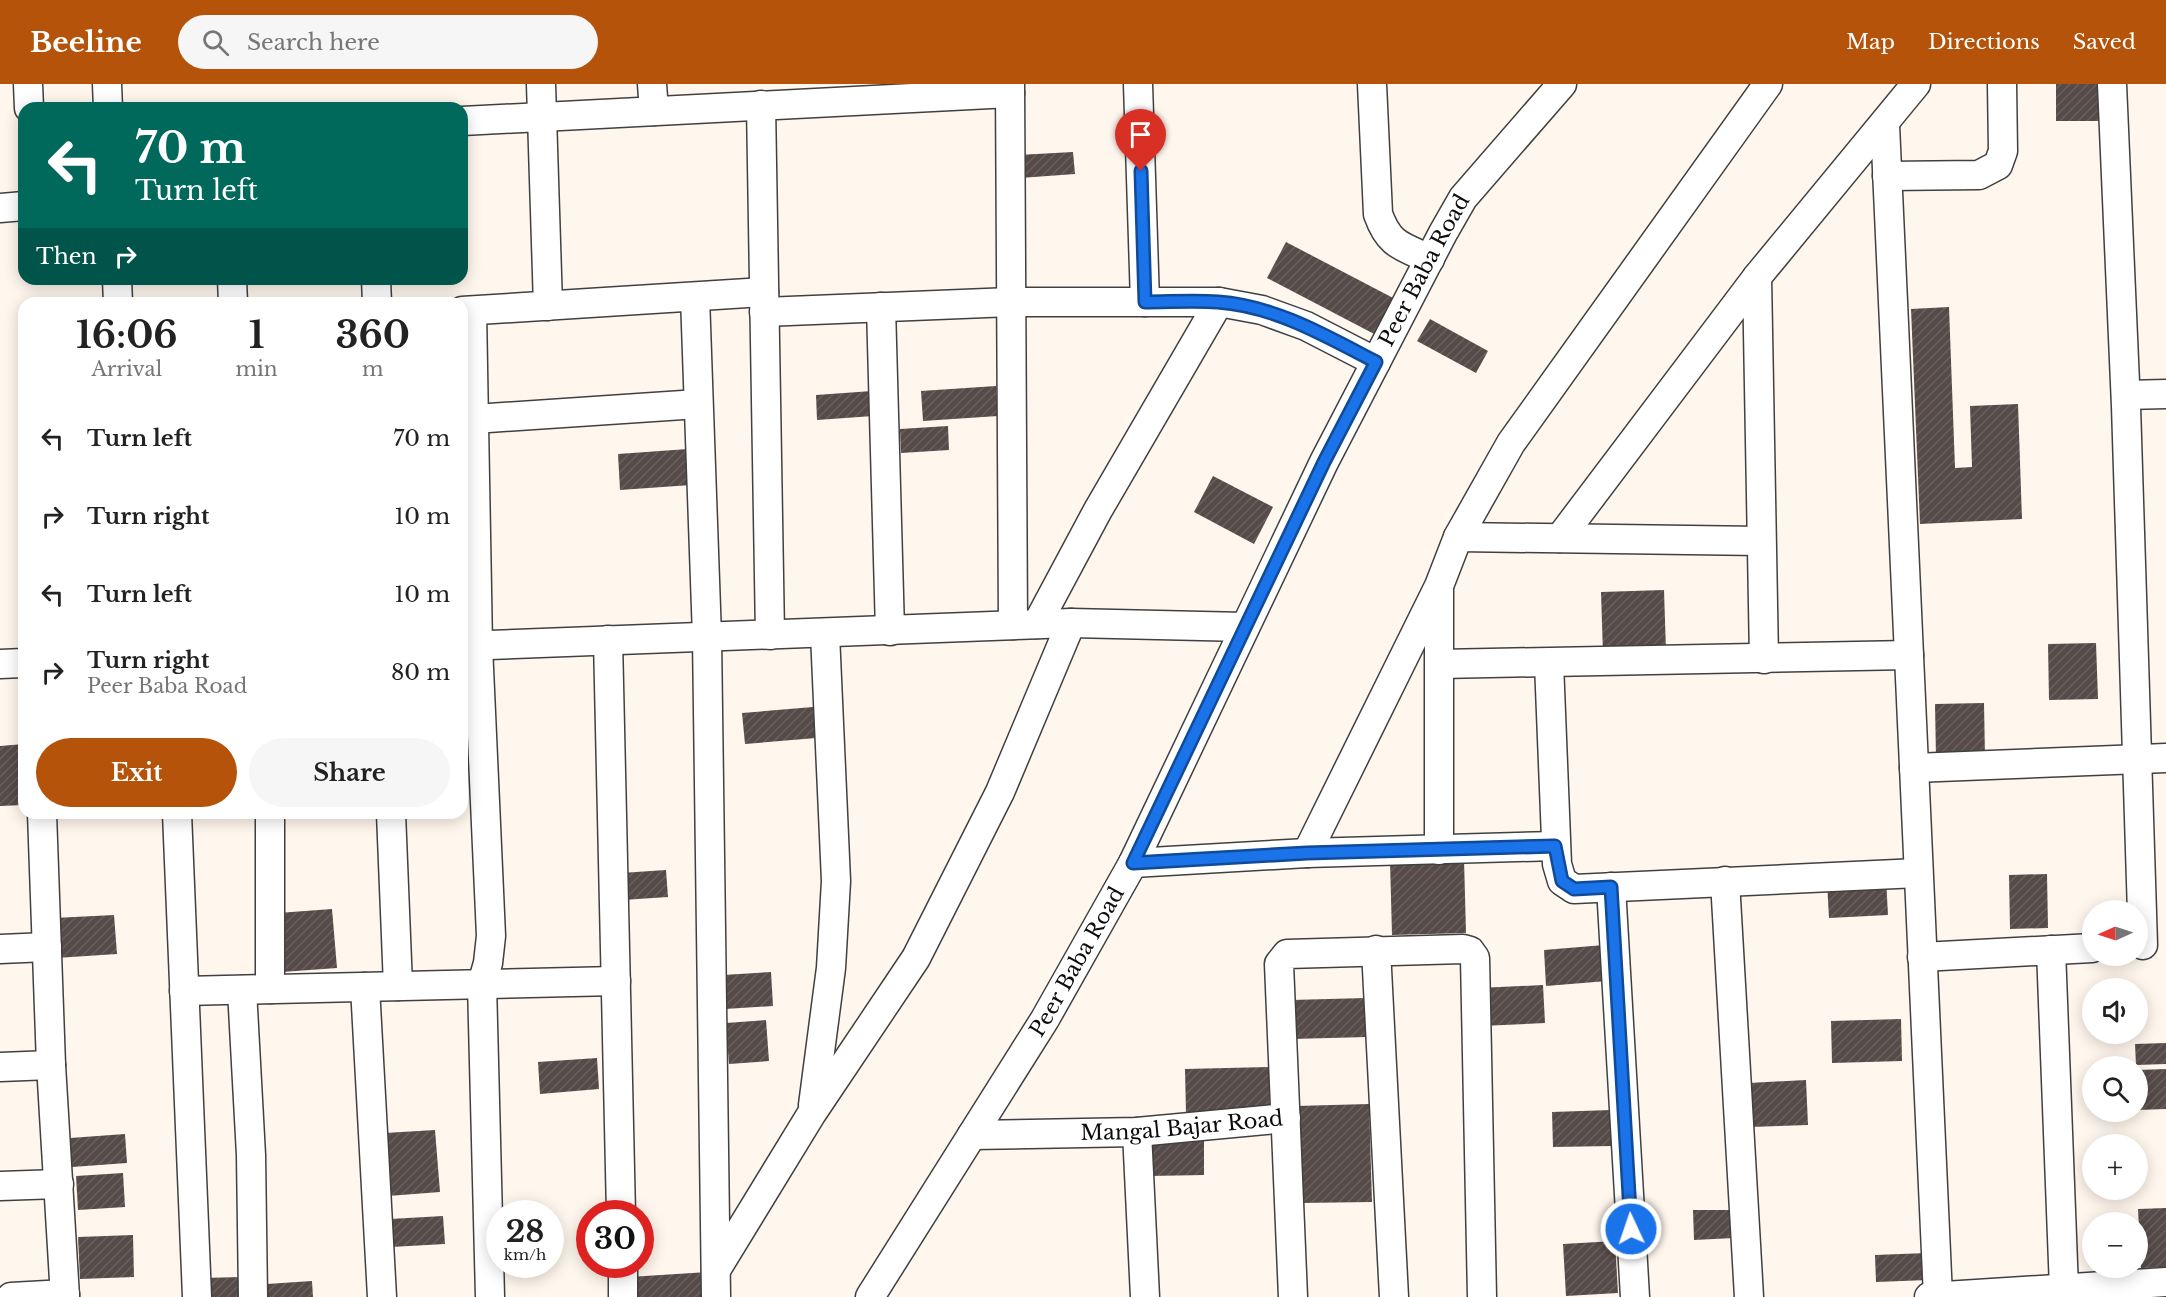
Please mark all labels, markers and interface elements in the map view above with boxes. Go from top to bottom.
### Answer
search box [178,15,598,69]
text: Beeline [30,25,142,60]
icon: search [199,26,232,59]
text: Search here [247,29,380,56]
text: Map [1846,29,1895,55]
text: Directions [1928,29,2040,55]
text: Saved [2073,29,2136,55]
pin [1115,109,1166,171]
icon: arrive [1124,118,1157,151]
text: 70 m [135,122,246,174]
icon: left [36,126,114,204]
text: Turn left [135,174,258,207]
street label: Peer Baba Road [1373,190,1475,351]
icon: right [109,240,142,273]
text: Then [36,243,97,270]
text: 16:06 [76,313,178,358]
text: 1 [249,313,264,358]
text: 360 [336,313,410,358]
text: Arrival [91,357,162,381]
text: min [236,357,278,381]
text: m [362,357,384,381]
icon: left [36,422,69,455]
text: Turn left [87,425,192,452]
text: 70 m [393,425,450,452]
icon: right [36,500,69,533]
text: Turn right [87,503,209,530]
text: 10 m [395,503,450,530]
icon: left [36,578,69,611]
text: Turn left [87,581,192,608]
text: 10 m [395,581,450,608]
text: Turn right [87,647,209,674]
icon: right [36,656,69,689]
text: 80 m [391,659,450,686]
text: Peer Baba Road [87,674,247,698]
button: Exit [36,738,237,807]
button: Share [249,738,450,807]
street label: Peer Baba Road [1024,882,1130,1042]
north arrow [2082,900,2148,966]
map controls [2082,900,2148,1278]
button: sound [2082,978,2148,1044]
button: search [2082,1056,2148,1122]
street label: Mangal Bajar Road [1080,1105,1284,1146]
button: + [2082,1134,2148,1200]
position arrow [1599,1197,1663,1261]
speed limit sign: 30 [576,1200,654,1278]
button: − [2082,1212,2148,1278]
text: 28 [506,1213,544,1250]
text: km/h [504,1245,546,1264]

